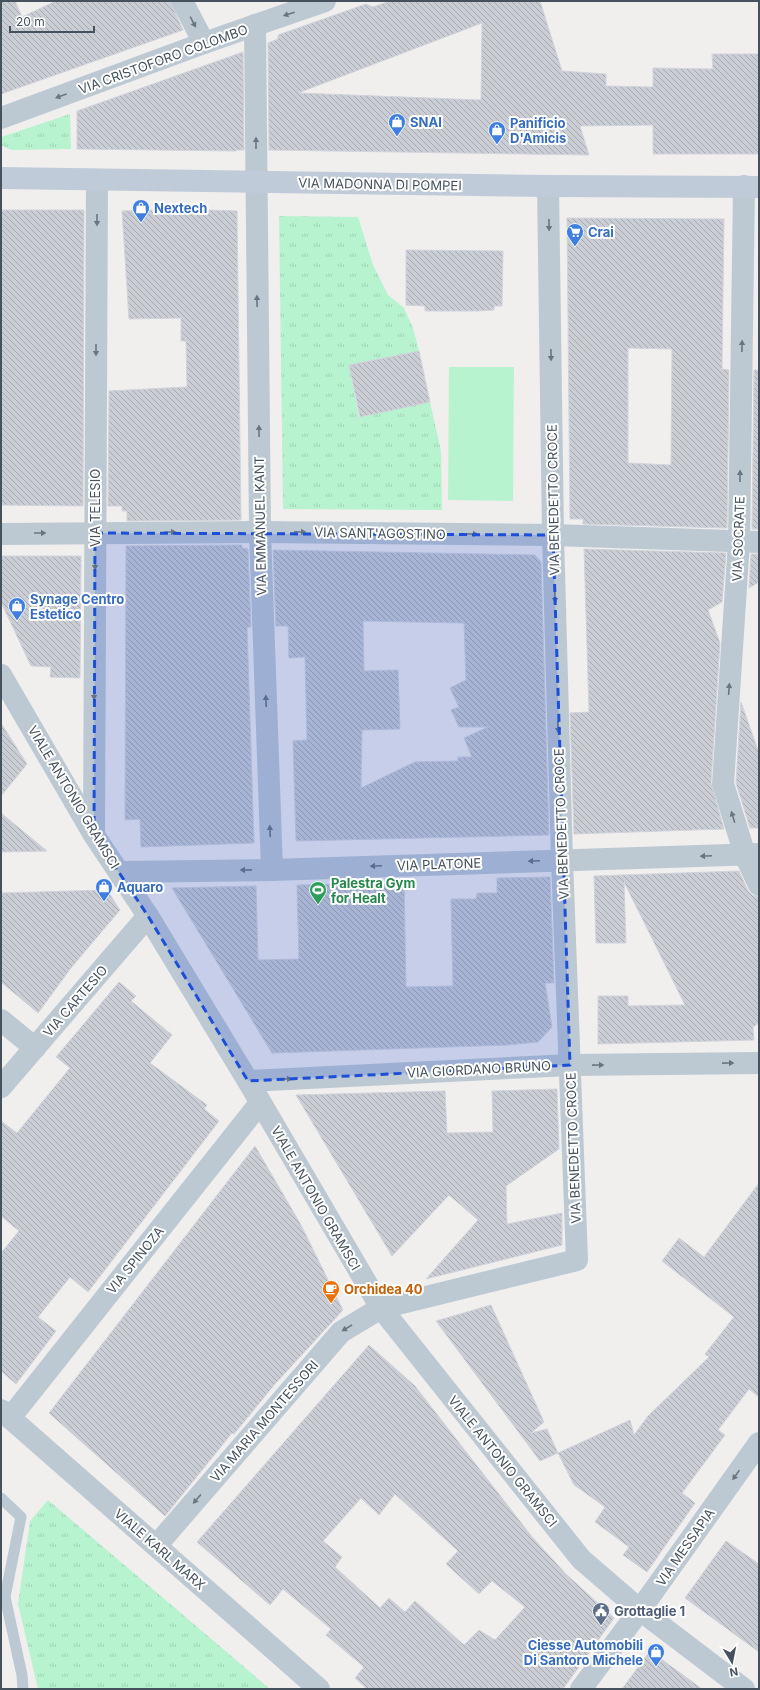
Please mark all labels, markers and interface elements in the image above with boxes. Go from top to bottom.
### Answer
scale bar [10,8,94,34]
one-way arrow [282,11,294,17]
text: 20 m [16,14,45,29]
one-way arrow [190,16,196,28]
street label: VIA CRISTOFORO COLOMBO [76,21,250,97]
one-way arrow [55,93,67,99]
shop icon: SNAI [387,112,407,137]
place label: SNAI [410,114,442,130]
place label: Panificio D'Amicis [510,115,566,146]
shop icon: Panificio D'Amicis [487,120,507,145]
one-way arrow [253,136,259,149]
street label: VIA MADONNA DI POMPEI [298,175,462,193]
shop icon: Nextech [131,198,151,223]
place label: Nextech [154,200,207,216]
one-way arrow [94,214,100,227]
one-way arrow [546,219,552,232]
supermarket icon: Crai [565,222,585,247]
place label: Crai [588,224,614,240]
one-way arrow [254,294,260,307]
one-way arrow [738,340,745,352]
one-way arrow [93,344,99,357]
one-way arrow [547,349,554,361]
street label: VIA BENEDETTO CROCE [544,424,562,576]
one-way arrow [255,425,262,437]
street label: VIA EMMANUEL KANT [251,456,269,596]
street label: VIA TELESIO [87,469,103,547]
one-way arrow [737,469,743,482]
street label: VIA SOCRATE [729,496,747,582]
street label: VIA SANT'AGOSTINO [314,524,446,542]
one-way arrow [164,529,177,535]
one-way arrow [294,529,307,535]
one-way arrow [34,530,46,537]
one-way arrow [466,531,479,537]
one-way arrow [92,558,98,571]
place label: Synage Centro Estetico [30,591,124,622]
one-way arrow [552,591,558,604]
shop icon: Synage Centro Estetico [7,596,27,621]
one-way arrow [726,683,733,695]
one-way arrow [91,688,97,701]
one-way arrow [262,695,269,707]
one-way arrow [555,721,561,734]
street label: VIALE ANTONIO GRAMSCI [25,723,123,871]
street label: VIA BENEDETTO CROCE [550,748,572,900]
one-way arrow [730,811,736,823]
one-way arrow [267,825,274,837]
one-way arrow [700,852,712,859]
street label: VIA PLATONE [397,855,481,873]
one-way arrow [527,858,540,864]
one-way arrow [370,863,382,870]
one-way arrow [239,867,252,873]
place label: Palestra Gym for Healt [331,875,415,906]
shop icon: Aquaro [94,877,114,902]
place label: Aquaro [117,879,163,895]
sports icon: Palestra Gym for Healt [308,880,328,905]
street label: VIA CARTESIO [40,962,110,1040]
street label: VIA GIORDANO BRUNO [407,1057,551,1081]
one-way arrow [722,1060,735,1066]
one-way arrow [592,1061,604,1068]
street label: VIA BENEDETTO CROCE [562,1072,584,1224]
one-way arrow [280,1075,292,1082]
street label: VIALE ANTONIO GRAMSCI [268,1123,364,1273]
street label: VIA SPINOZA [103,1223,167,1297]
cafe icon: Orchidea 40 [321,1279,341,1304]
place label: Orchidea 40 [344,1281,423,1297]
one-way arrow [342,1324,352,1332]
street label: VIA MARIA MONTESSORI [207,1357,321,1485]
street label: VIALE ANTONIO GRAMSCI [445,1392,561,1530]
one-way arrow [732,1469,740,1480]
one-way arrow [193,1495,202,1504]
street label: VIALE KARL MARX [111,1505,209,1593]
street label: VIA MESSAPIA [652,1505,718,1589]
public building icon: Grottaglie 1 [591,1601,611,1626]
place label: Grottaglie 1 [614,1603,685,1619]
place label: Ciesse Automobili Di Santoro Michele [524,1637,643,1668]
shop icon: Ciesse Automobili Di Santoro Michele [646,1642,666,1667]
north arrow [712,1642,752,1682]
text: N [728,1664,739,1679]

